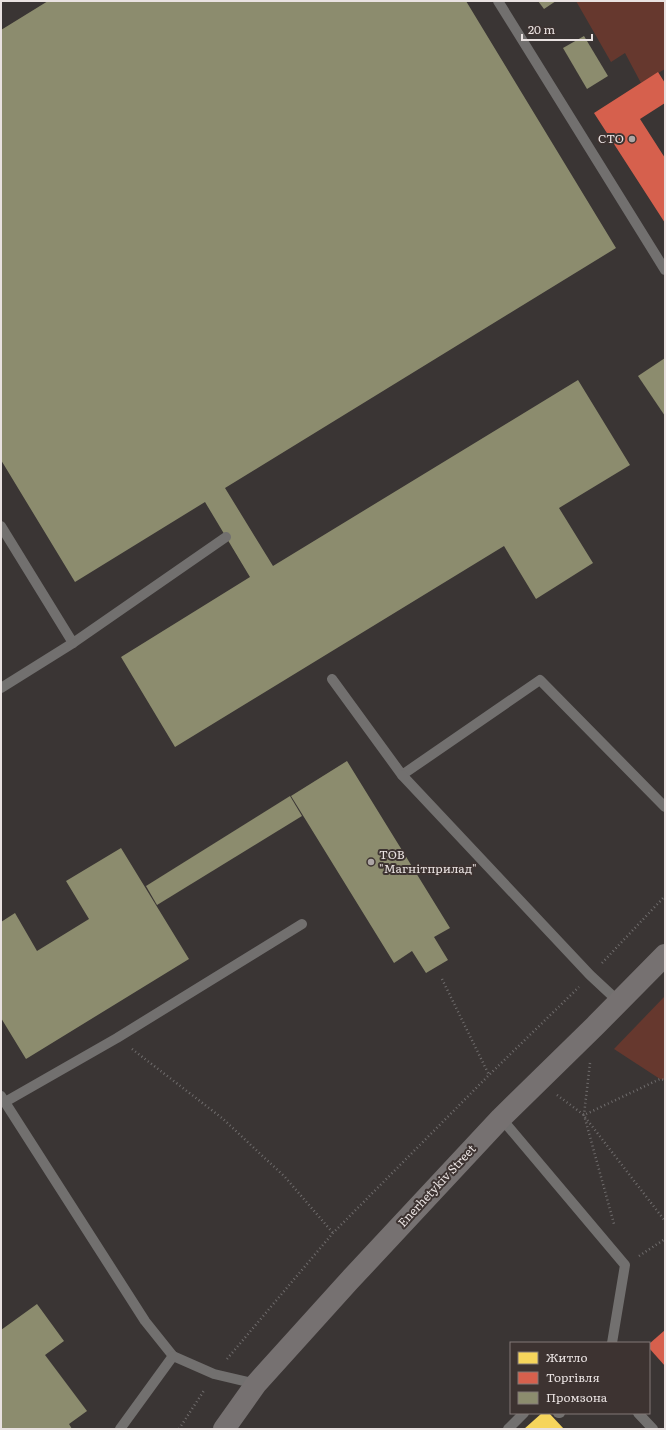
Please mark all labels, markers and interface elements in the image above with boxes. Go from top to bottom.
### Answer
scale bar [522,16,592,42]
text: 20 m [528,20,555,38]
place label: СТО [598,129,624,147]
marker: СТО [627,134,637,144]
place label: ТОВ "Магнітприлад" [379,845,477,877]
marker: ТОВ "Магнітприлад" [366,857,376,867]
street label: Enerhetykiv Street [393,1140,479,1231]
legend [510,1342,650,1414]
text: Житло [546,1348,588,1366]
text: Торгівля [546,1368,600,1386]
text: Промзона [546,1388,608,1406]

